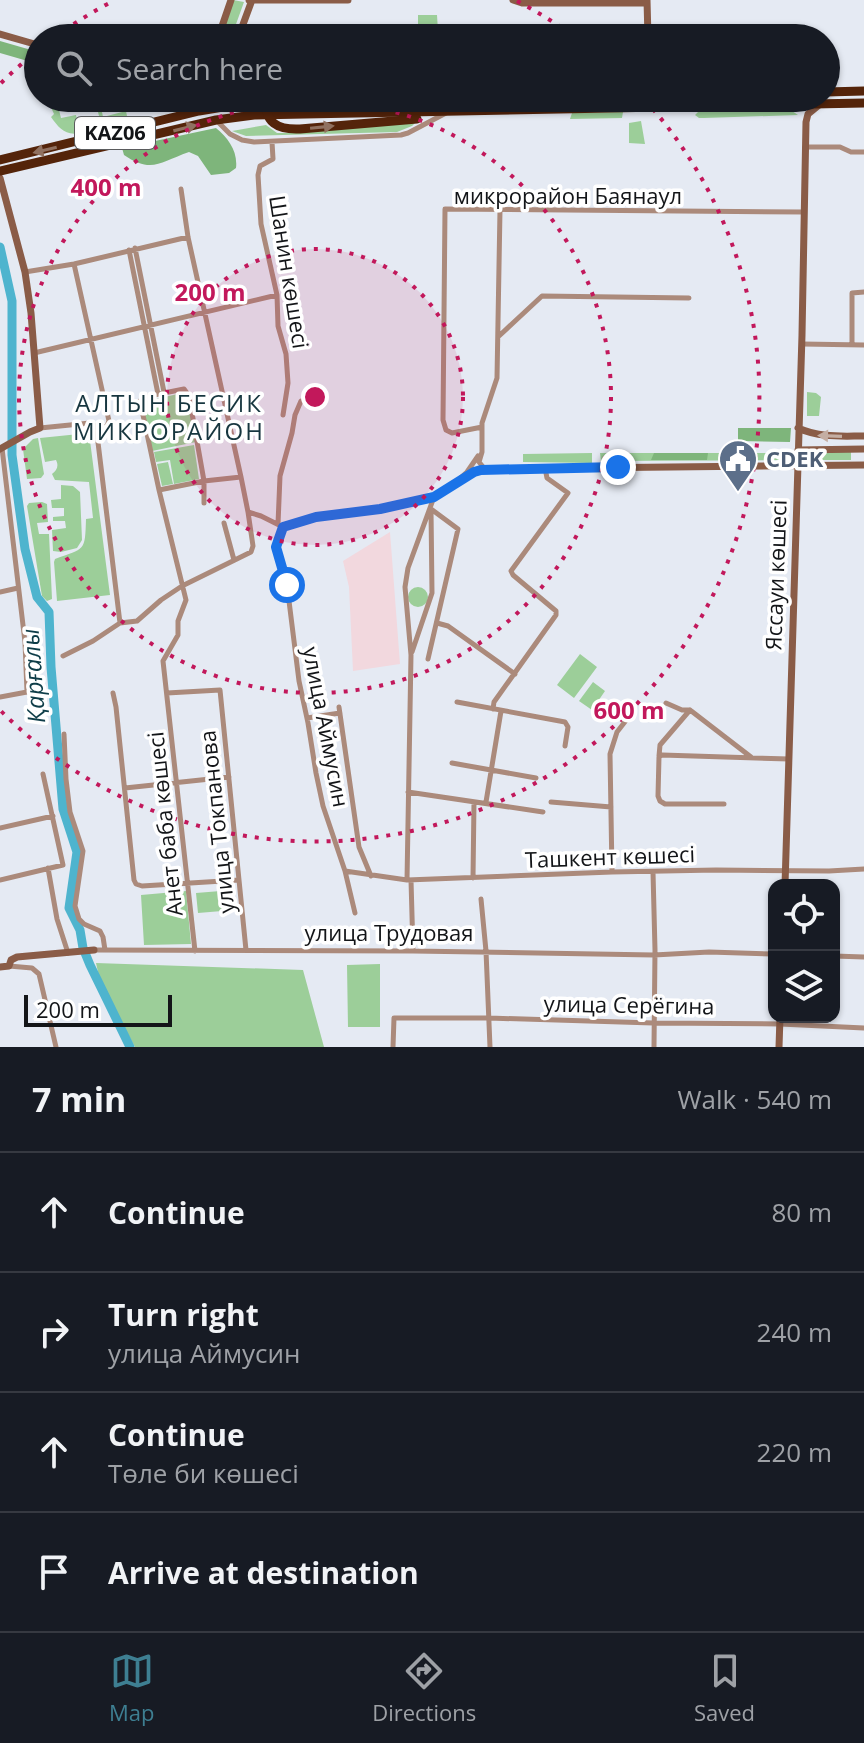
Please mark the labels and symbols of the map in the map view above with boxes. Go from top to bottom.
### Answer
road number: KАZ06 [75,117,155,149]
one-way arrow [310,120,335,133]
one-way arrow [172,121,197,133]
one-way arrow [32,144,57,157]
text: 400 m [71,170,141,203]
street label: микрорайон Баянаул [454,180,682,210]
street label: Шанин көшесі [263,193,317,351]
text: 200 m [175,275,245,308]
centre of rings [301,383,329,411]
district label: АЛТЫН БЕСИК МИКРОРАЙОН [73,386,265,447]
one-way arrow [817,429,842,442]
public building icon: CDEK [717,438,759,493]
place label: CDEK [766,443,824,473]
route end [600,449,636,485]
street label: Яссауи көшесі [757,499,793,651]
route start [269,567,305,603]
water label: Қарғалы [13,628,52,725]
street label: улица Аймусин [297,644,357,810]
text: 600 m [594,693,664,726]
street label: улица Токпанова [191,729,241,915]
street label: Анет баба көшесі [139,730,189,918]
street label: Ташкент көшесі [524,838,696,874]
street label: улица Трудовая [305,917,473,947]
street label: улица Серёгина [543,988,715,1020]
scale bar [24,991,172,1027]

